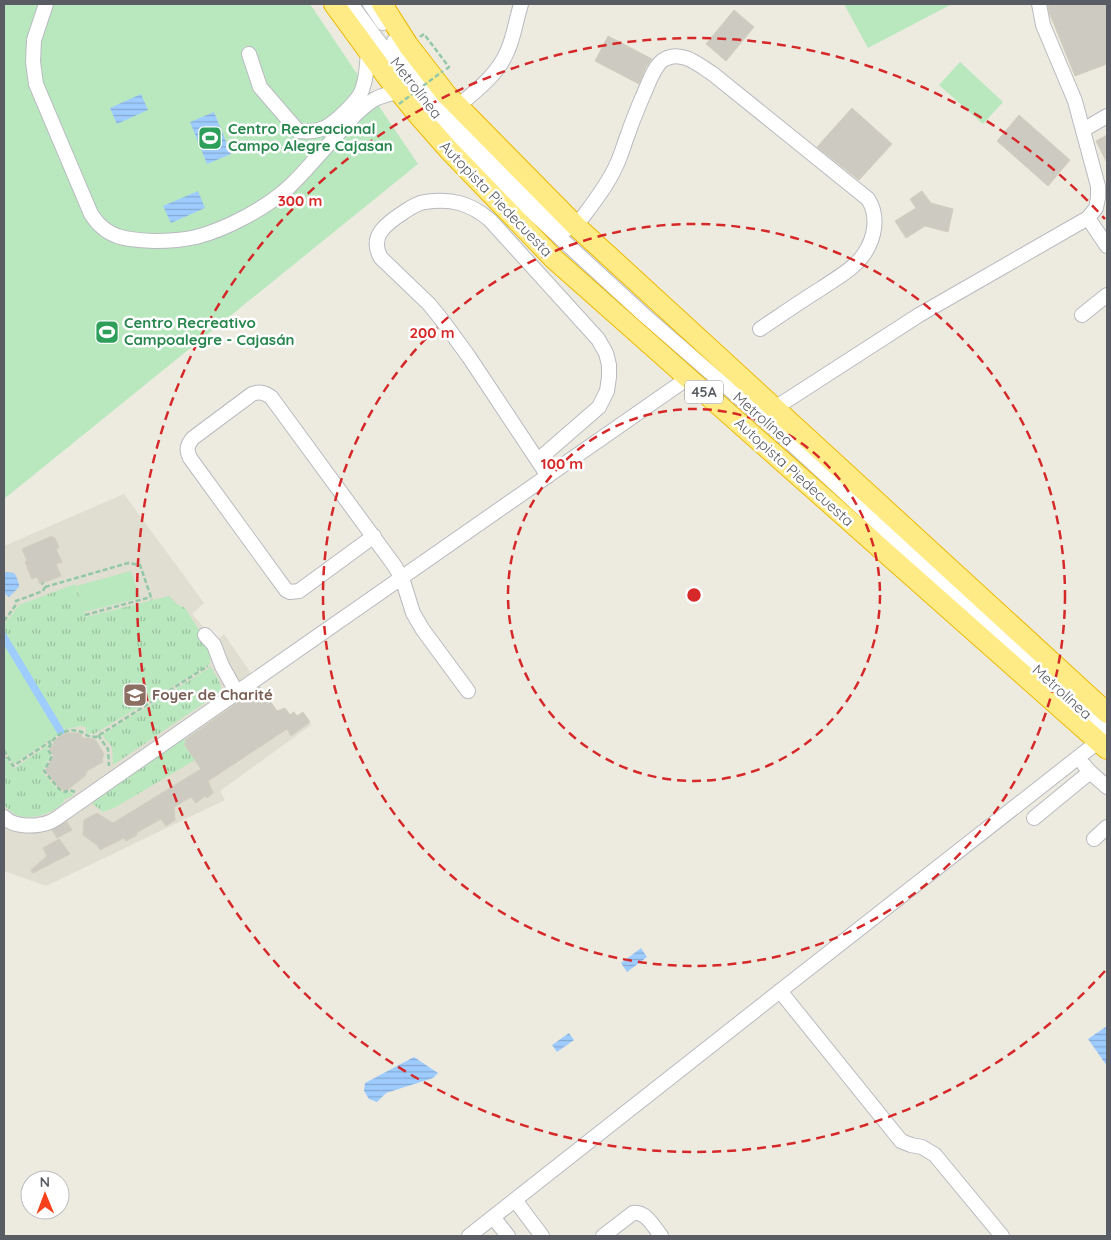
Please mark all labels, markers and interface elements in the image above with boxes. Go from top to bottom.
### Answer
street label: Metrolínea [386,53,446,122]
place label: Centro Recreacional Campo Alegre Cajasan [228,119,393,155]
sports icon: Centro Recreacional Campo Alegre Cajasan [197,125,223,151]
street label: Autopista Piedecuesta [436,137,557,261]
text: 300 m [278,191,322,210]
place label: Centro Recreativo Campoalegre - Cajasán [124,313,295,349]
sports icon: Centro Recreativo Campoalegre - Cajasán [94,319,120,345]
text: 200 m [410,323,455,342]
road number: 45A [685,381,723,404]
street label: Metrolínea [729,387,797,450]
street label: Autopista Piedecuesta [731,413,858,530]
text: 100 m [541,454,583,473]
centre of rings [685,586,703,604]
street label: Metrolínea [1029,660,1096,723]
school or university icon: Foyer de Charité [122,682,148,708]
place label: Foyer de Charité [152,685,273,704]
north arrow [20,1170,70,1220]
text: N [39,1173,50,1191]

